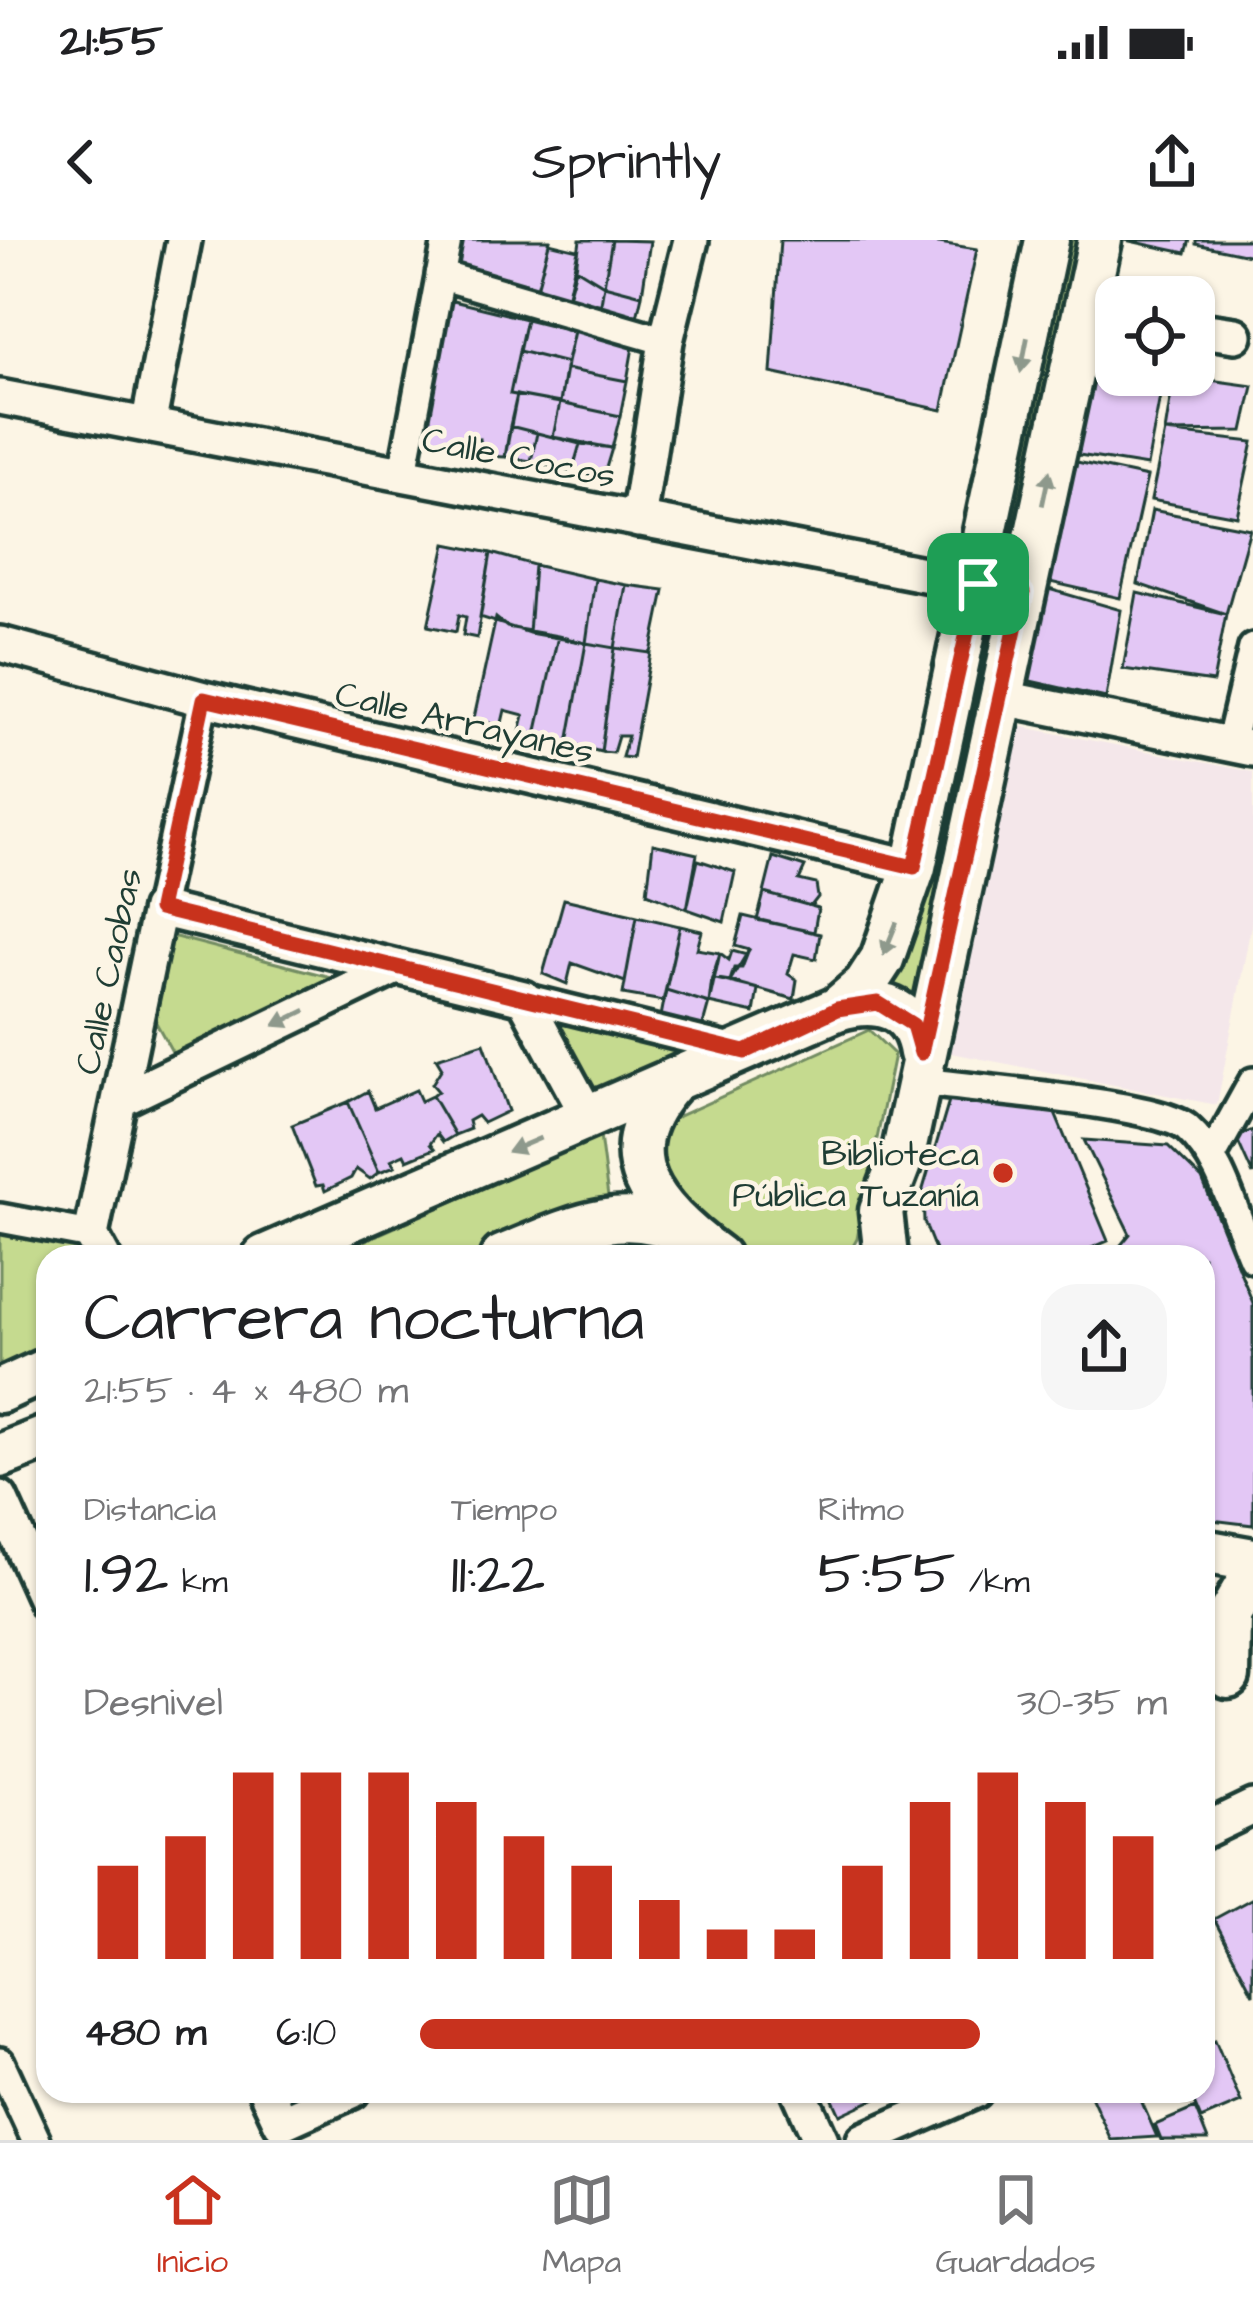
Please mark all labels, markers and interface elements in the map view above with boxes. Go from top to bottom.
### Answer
text: 21:55 [60,11,163,73]
text: Sprintly [532,125,721,200]
icon: back [48,129,114,195]
icon: share [1139,129,1205,195]
map controls [1095,276,1215,396]
button: locate [1095,276,1215,396]
one-way arrow [1014,336,1033,374]
street label: Calle Cocos [418,415,620,502]
one-way arrow [1038,468,1057,506]
pin [927,533,1029,635]
icon: arrive [945,551,1011,617]
street label: Calle Arrayanes [330,669,599,778]
street label: Calle Caobas [63,864,156,1079]
one-way arrow [880,922,899,958]
one-way arrow [272,1008,307,1028]
place label: Biblioteca Pública Tuzanía [732,1129,979,1221]
one-way arrow [507,1135,542,1155]
marker: Biblioteca Pública Tuzanía [990,1160,1016,1186]
text: Carrera nocturna [84,1274,644,1366]
button: share [1041,1284,1167,1410]
text: 21:55 · 4 × 480 m [84,1365,408,1419]
text: Distancia [84,1487,216,1533]
text: Tiempo [451,1487,557,1533]
text: Ritmo [818,1487,904,1533]
text: 1.92 [84,1533,169,1616]
text: 11:22 [451,1533,545,1616]
text: 5:55 [818,1533,955,1616]
text: km [169,1559,228,1605]
text: /km [955,1559,1030,1605]
text: Desnivel [84,1677,223,1731]
text: 30–35 m [1017,1677,1167,1731]
text: 480 m [84,2007,206,2061]
text: 6:10 [276,2007,337,2061]
tab: Inicio [157,2167,228,2285]
tab: Mapa [542,2167,621,2285]
tab: Guardados [936,2167,1096,2285]

